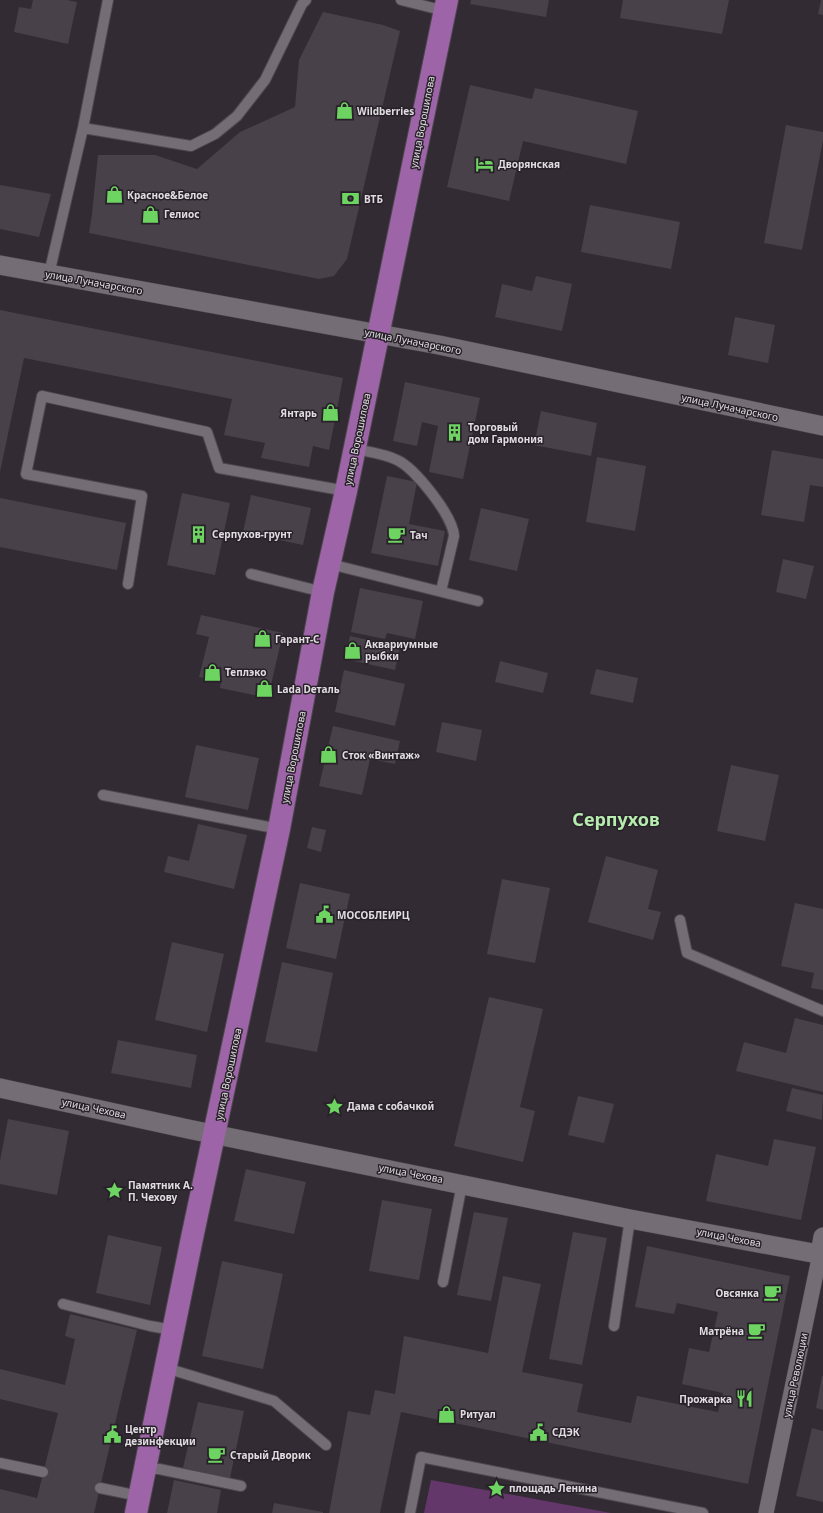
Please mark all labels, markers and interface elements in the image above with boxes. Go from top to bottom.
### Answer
street label: улица Ворошилова [406,75,438,169]
shop icon: Wildberries [334,101,354,121]
place label: Wildberries [357,104,414,118]
hotel icon: Дворянская [475,154,495,174]
place label: Дворянская [498,157,560,171]
shop icon: Красное&Белое [104,185,124,205]
place label: Красное&Белое [127,188,208,202]
bank icon: ВТБ [341,189,361,209]
place label: ВТБ [364,192,383,206]
shop icon: Гелиос [141,204,161,224]
place label: Гелиос [164,207,200,221]
street label: улица Луначарского [44,267,144,297]
street label: улица Луначарского [363,325,463,357]
street label: улица Луначарского [680,390,780,424]
street label: улица Ворошилова [340,392,374,486]
shop icon: Янтарь [320,403,340,423]
place label: Янтарь [280,406,317,420]
place label: Торговый дом Гармония [468,420,543,446]
building icon: Торговый дом Гармония [445,423,465,443]
building icon: Серпухов-грунт [189,524,209,544]
cafe icon: Тач [387,525,407,545]
place label: Серпухов-грунт [212,527,292,541]
place label: Тач [410,528,428,542]
shop icon: Гарант-С [252,629,272,649]
place label: Гарант-С [275,632,320,646]
place label: Аквариумные рыбки [365,637,438,663]
shop icon: Аквариумные рыбки [342,640,362,660]
shop icon: Теплэко [202,662,222,682]
place label: Теплэко [225,665,266,679]
shop icon: Lada Dеталь [254,679,274,699]
place label: Lada Dеталь [277,682,340,696]
street label: улица Ворошилова [277,710,309,804]
shop icon: Сток «Винтаж» [319,745,339,765]
place label: Сток «Винтаж» [342,748,420,762]
district label: Серпухов [572,807,660,831]
public building icon: МОСОБЛЕИРЦ [314,905,334,925]
place label: МОСОБЛЕИРЦ [337,908,410,922]
street label: улица Ворошилова [211,1027,245,1121]
street label: улица Чехова [61,1094,127,1122]
place icon: Дама с собачкой [324,1096,344,1116]
place label: Дама с собачкой [347,1099,434,1113]
street label: улица Чехова [378,1160,444,1186]
place label: Памятник А. П. Чехову [128,1178,193,1204]
place icon: Памятник А. П. Чехову [105,1181,125,1201]
street label: улица Чехова [696,1224,762,1250]
cafe icon: Овсянка [762,1283,782,1303]
place label: Овсянка [716,1286,759,1300]
cafe icon: Матрёнa [747,1321,767,1341]
place label: Матрёнa [699,1324,744,1338]
street label: улица Революции [779,1331,811,1419]
restaurant icon: Прожарка [735,1389,755,1409]
place label: Прожарка [679,1392,732,1406]
shop icon: Ритуал [437,1404,457,1424]
place label: Ритуал [460,1407,496,1421]
place label: Центр дезинфекции [125,1422,196,1448]
public building icon: СДЭК [529,1422,549,1442]
public building icon: Центр дезинфекции [102,1425,122,1445]
place label: СДЭК [552,1425,580,1439]
cafe icon: Старый Дворик [207,1445,227,1465]
place label: Старый Дворик [230,1448,312,1462]
place icon: площадь Ленина [486,1478,506,1498]
place label: площадь Ленина [509,1481,597,1495]

